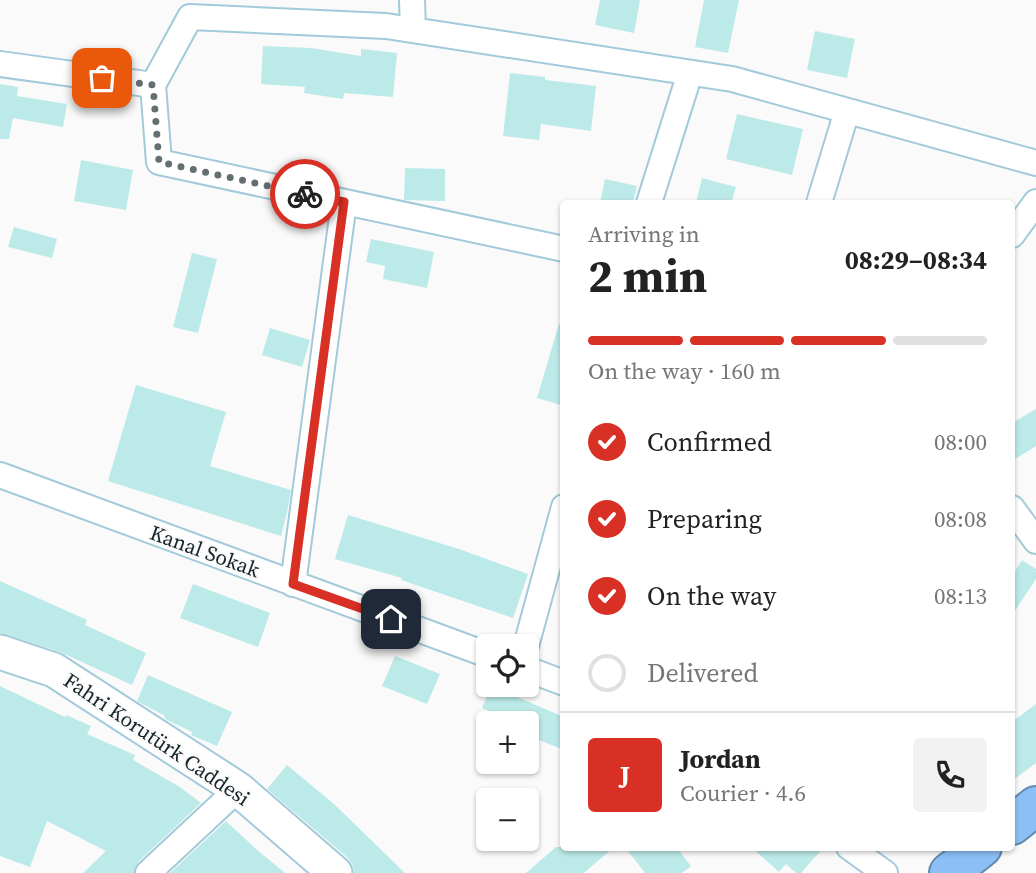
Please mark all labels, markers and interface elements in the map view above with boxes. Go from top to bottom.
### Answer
pin [72,48,132,108]
icon: bag [83,59,121,97]
courier [270,159,340,229]
icon: bike [286,175,324,213]
text: Arriving in [588,218,700,250]
text: 08:29–08:34 [845,242,987,278]
text: 2 min [588,244,707,307]
text: On the way · 160 m [588,355,781,387]
icon: check [588,423,626,461]
text: Confirmed [647,424,772,460]
text: 08:00 [934,426,987,458]
icon: check [588,500,626,538]
text: Preparing [647,501,762,537]
text: 08:08 [934,503,987,535]
street label: Kanal Sokak [146,518,264,584]
icon: check [588,577,626,615]
text: On the way [647,578,776,614]
text: 08:13 [934,580,987,612]
pin [361,589,421,649]
icon: home [372,600,410,638]
map controls [476,634,539,851]
button: locate [476,634,539,697]
text: Delivered [647,655,758,691]
street label: Fahri Korutürk Caddesi [58,666,256,812]
button: + [476,711,539,774]
button: phone [913,738,987,812]
text: Jordan [680,741,761,777]
text: J [620,757,630,793]
text: Courier · 4.6 [680,777,806,809]
button: − [476,788,539,851]

